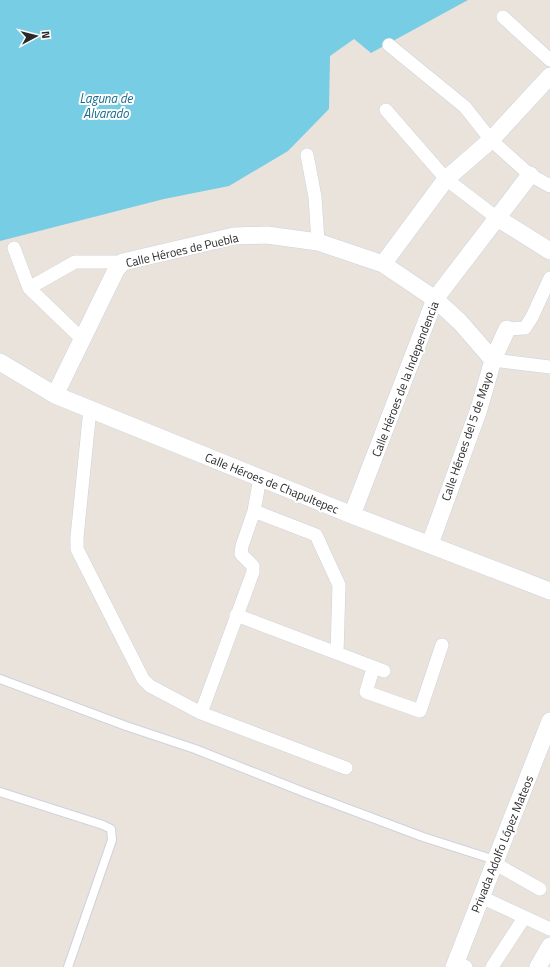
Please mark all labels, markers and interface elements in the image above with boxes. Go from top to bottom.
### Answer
north arrow [16,16,56,56]
text: N [38,30,54,40]
water label: Laguna de Alvarado [80,88,133,123]
street label: Calle Héroes de Puebla [124,228,240,272]
street label: Calle Héroes de la Independencia [366,298,444,460]
street label: Calle Héroes del 5 de Mayo [436,369,498,503]
street label: Calle Héroes de Chapultepec [202,447,342,519]
street label: Privada Adolfo López Mateos [466,772,538,916]

